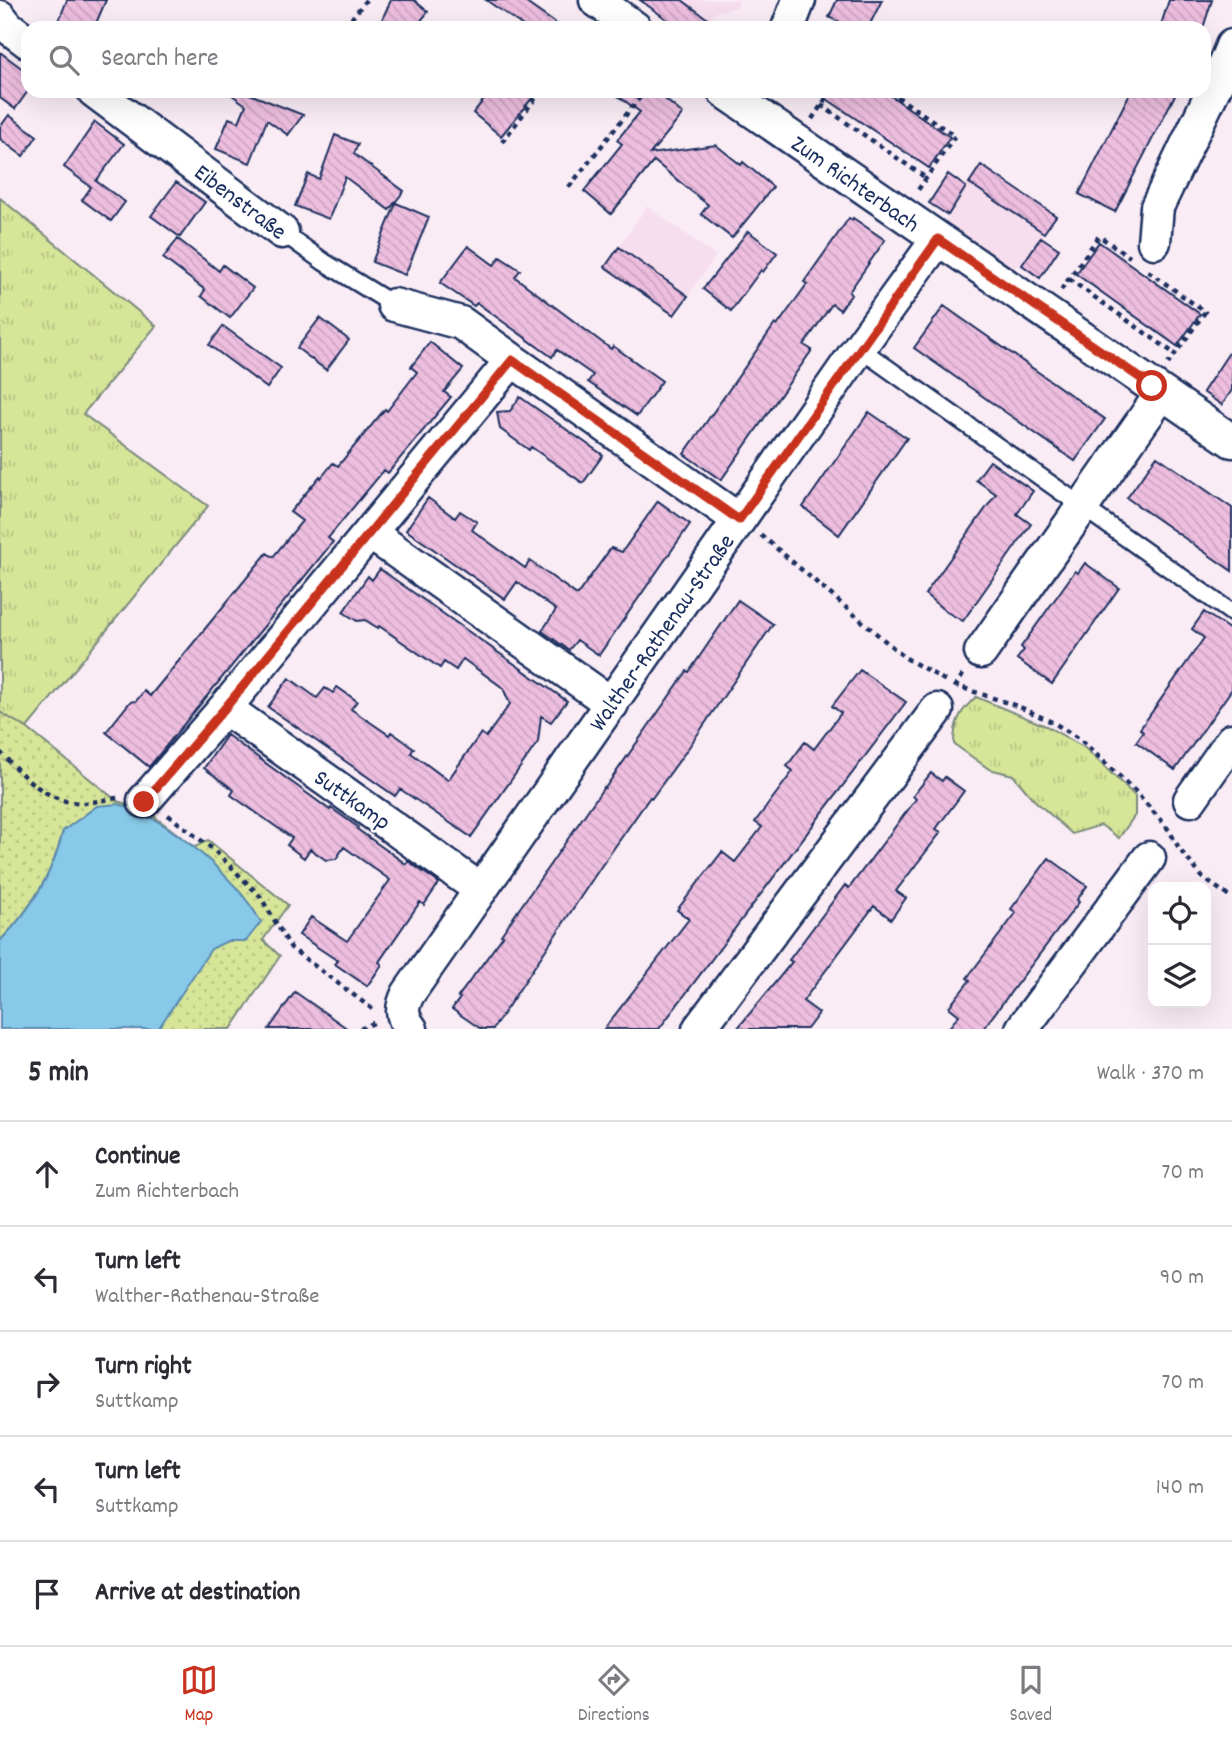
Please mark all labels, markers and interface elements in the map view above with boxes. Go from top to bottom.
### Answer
search box [21,21,1211,98]
icon: search [45,41,83,79]
text: Search here [101,41,219,78]
street label: Zum Richterbach [783,128,926,242]
street label: Eibenstraße [186,157,293,250]
route start [1136,370,1167,401]
street label: Walther-Rathenau-Straße [582,528,745,739]
street label: Suttkamp [306,762,397,840]
route end [128,786,159,817]
map controls [1148,882,1211,1008]
button: locate [1148,882,1211,945]
button: layers [1148,945,1211,1008]
text: 5 min [28,1053,89,1096]
text: Walk · 370 m [1097,1058,1204,1091]
text: Continue [95,1139,180,1176]
icon: ahead [28,1155,66,1193]
text: 70 m [1162,1157,1204,1190]
text: Zum Richterbach [95,1176,239,1209]
text: Turn left [95,1244,181,1281]
icon: left [28,1260,66,1298]
text: 90 m [1160,1262,1204,1295]
text: Walther-Rathenau-Straße [95,1281,319,1314]
text: Turn right [95,1349,192,1386]
icon: right [28,1365,66,1403]
text: 70 m [1162,1367,1204,1400]
text: Suttkamp [95,1386,179,1419]
text: Turn left [95,1454,181,1491]
icon: left [28,1470,66,1508]
text: 140 m [1156,1472,1204,1505]
text: Suttkamp [95,1491,179,1524]
icon: arrive [28,1575,66,1613]
text: Arrive at destination [95,1575,300,1612]
tab: Map [180,1661,218,1730]
tab: Directions [578,1661,650,1730]
tab: Saved [1010,1661,1052,1730]

